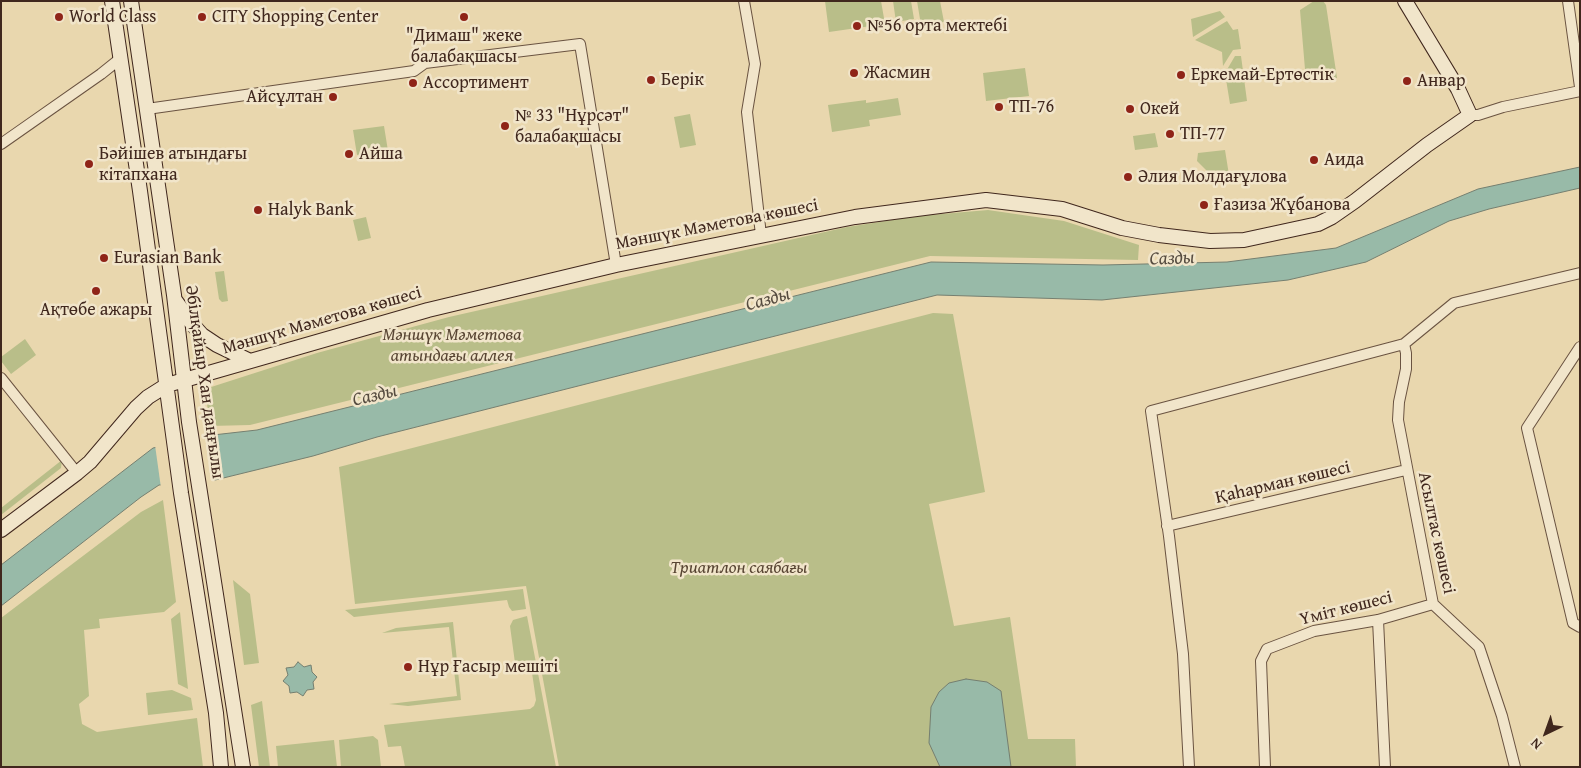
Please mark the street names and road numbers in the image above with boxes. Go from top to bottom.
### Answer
street label: Мәншүк Мәметова көшесі [614,195,820,255]
street label: Мәншүк Мәметова көшесі [220,282,424,360]
street label: Әбілқайыр Хан даңғылы [180,284,228,480]
street label: Қаһарман көшесі [1213,457,1353,509]
street label: Асылтас көшесі [1413,470,1459,596]
street label: Үміт көшесі [1297,587,1395,631]

